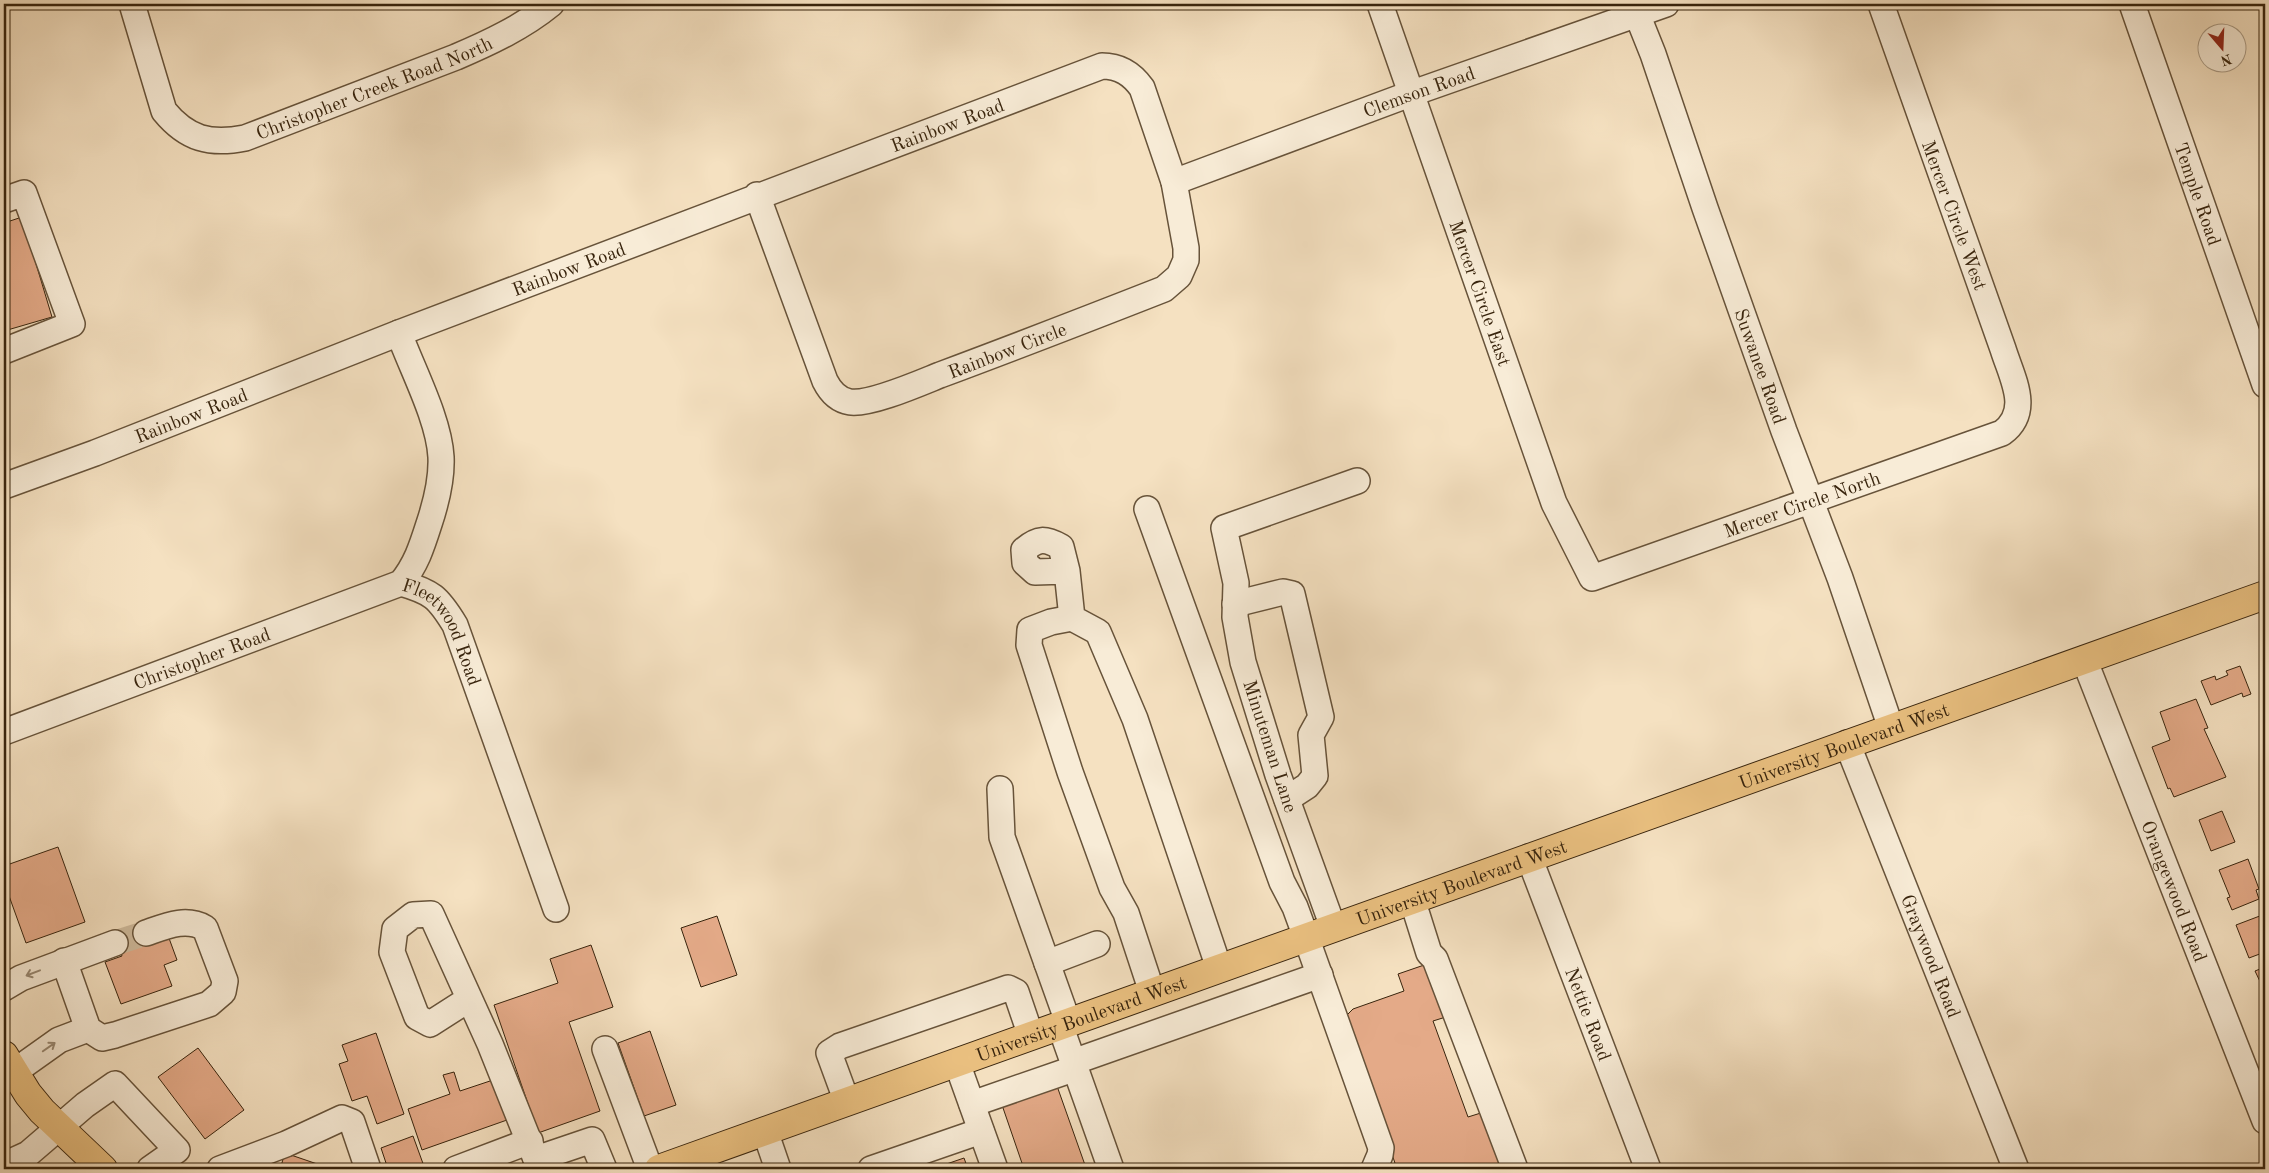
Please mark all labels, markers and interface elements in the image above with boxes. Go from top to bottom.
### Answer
north arrow [2196,22,2246,72]
street label: Christopher Creek Road North [254,35,496,145]
text: N [2218,51,2233,68]
street label: Clemson Road [1361,65,1478,123]
street label: Rainbow Road [889,97,1007,157]
street label: Mercer Circle West [1917,138,1989,293]
street label: Temple Road [2169,141,2223,249]
street label: Mercer Circle East [1444,218,1513,369]
street label: Rainbow Road [510,241,629,301]
street label: Suwanee Road [1729,307,1788,427]
street label: Rainbow Circle [946,321,1070,384]
street label: Rainbow Road [133,387,251,448]
street label: Mercer Circle North [1722,470,1883,543]
street label: Fleetwood Road [399,577,483,689]
street label: Christopher Road [131,626,274,695]
street label: Minuteman Lane [1238,678,1299,815]
street label: University Boulevard West [1737,702,1952,794]
street label: Orangewood Road [2136,818,2209,965]
street label: University Boulevard West [1354,838,1570,931]
street label: Graywood Road [1896,892,1962,1021]
street label: Nettie Road [1560,966,1613,1064]
one-way arrow [26,969,42,978]
street label: University Boulevard West [974,974,1189,1067]
one-way arrow [42,1042,56,1052]

